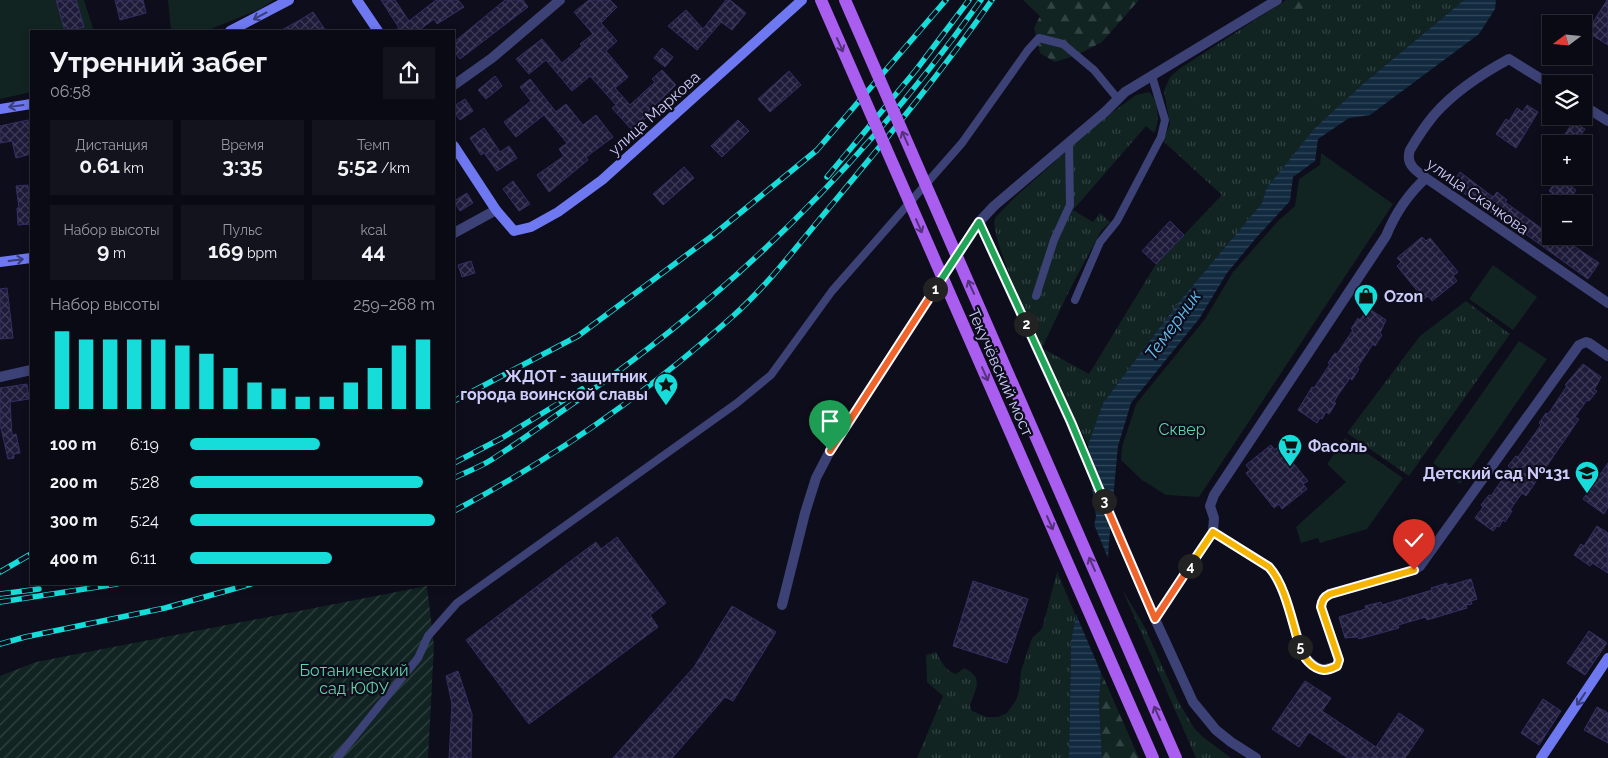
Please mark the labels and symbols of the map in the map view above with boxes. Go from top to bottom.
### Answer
one-way arrow [253,12,268,21]
north arrow [1542,15,1592,65]
one-way arrow [836,37,846,52]
street label: улица Маркова [605,67,704,159]
one-way arrow [8,102,24,112]
one-way arrow [900,131,910,146]
street label: улица Скачкова [1423,154,1532,239]
one-way arrow [915,218,925,233]
one-way arrow [7,255,23,265]
pin: 1 [922,276,948,302]
one-way arrow [965,280,975,295]
shop icon: Ozon [1353,283,1379,317]
water label: Темерник [1140,286,1205,364]
place label: Ozon [1384,287,1423,306]
street label: Текучёвский мост [964,305,1037,439]
pin: 2 [1014,312,1038,336]
one-way arrow [980,366,990,381]
place label: ЖДОТ - защитник города воинской славы [460,367,648,404]
place icon: ЖДОТ - защитник города воинской славы [653,372,679,406]
pin [809,400,851,451]
park label: Сквер [1158,420,1206,439]
supermarket icon: Фасоль [1277,433,1303,467]
place label: Фасоль [1308,437,1367,456]
school or university icon: Детский сад №131 [1574,460,1600,494]
place label: Детский сад №131 [1423,464,1570,483]
pin: 3 [1092,488,1116,514]
one-way arrow [1045,515,1055,530]
pin [1393,519,1435,570]
pin: 4 [1178,554,1202,578]
one-way arrow [1086,557,1096,572]
pin: 5 [1288,634,1312,660]
park label: Ботанический сад ЮФУ [300,661,408,698]
one-way arrow [1576,692,1586,706]
one-way arrow [1151,706,1161,721]

